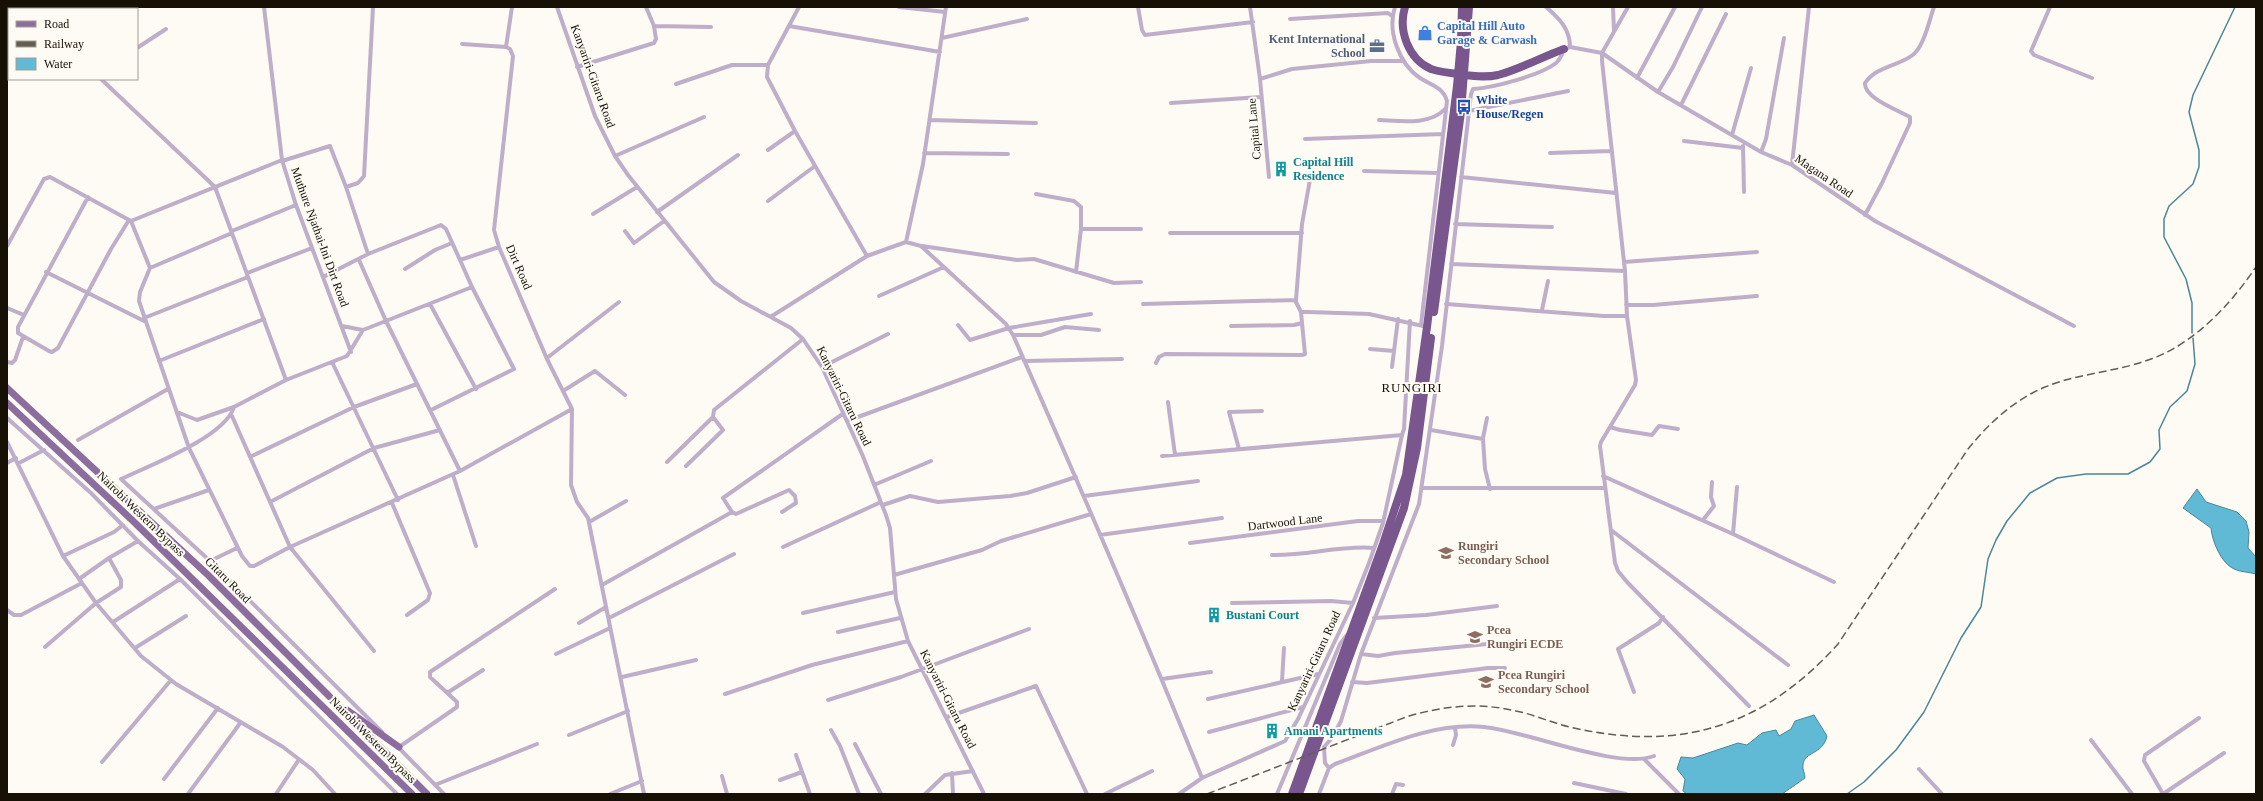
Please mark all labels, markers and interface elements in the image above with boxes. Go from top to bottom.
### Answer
legend [8,8,138,80]
text: Road [44,17,69,31]
place label: Capital Hill Auto Garage & Carwash [1437,19,1537,47]
street label: Kanyariri-Gitaru Road [568,22,618,130]
shop icon: Capital Hill Auto Garage & Carwash [1416,24,1434,42]
place label: Kent International School [1269,32,1366,60]
text: Railway [44,37,84,51]
office icon: Kent International School [1368,37,1386,55]
text: Water [44,57,72,71]
place label: White House/Regen [1476,93,1544,121]
street label: Capital Lane [1244,98,1264,160]
bus stop icon: White House/Regen [1455,98,1473,116]
street label: Magana Road [1792,151,1856,201]
place label: Capital Hill Residence [1293,155,1354,183]
building icon: Capital Hill Residence [1272,160,1290,178]
street label: Muthure Njathai-Ini Dirt Road [288,165,352,309]
street label: Dirt Road [503,242,535,292]
street label: Kanyariri-Gitaru Road [814,344,874,448]
district label: RUNGIRI [1381,380,1443,395]
street label: Nairobi Western Bypass [94,469,188,560]
street label: Dartwood Lane [1247,510,1323,534]
place label: Rungiri Secondary School [1458,539,1550,567]
school or university icon: Rungiri Secondary School [1437,544,1455,562]
street label: Gitaru Road [202,554,254,606]
building icon: Bustani Court [1205,606,1223,624]
place label: Bustani Court [1226,608,1299,622]
street label: Kanyariri-Gitaru Road [1285,609,1343,713]
place label: Pcea Rungiri ECDE [1487,623,1563,651]
school or university icon: Pcea Rungiri ECDE [1466,628,1484,646]
street label: Kanyariri-Gitaru Road [917,647,979,751]
place label: Pcea Rungiri Secondary School [1498,668,1590,696]
school or university icon: Pcea Rungiri Secondary School [1477,673,1495,691]
street label: Nairobi Western Bypass [327,694,419,786]
building icon: Amani Apartments [1263,722,1281,740]
place label: Amani Apartments [1284,724,1383,738]

